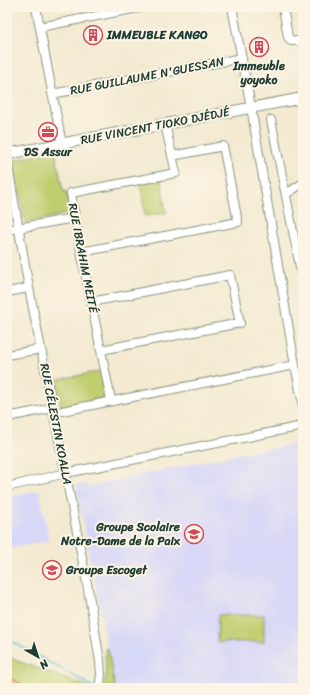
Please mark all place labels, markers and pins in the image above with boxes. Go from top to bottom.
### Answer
building icon: IMMEUBLE KANGO [82,24,104,46]
place label: IMMEUBLE KANGO [106,24,208,46]
building icon: Immeuble yoyoko [248,36,270,58]
place label: Immeuble yoyoko [232,55,285,91]
office icon: DS Assur [37,121,59,143]
place label: DS Assur [24,141,73,163]
place label: Groupe Scolaire Notre-Dame de la Paix [60,516,181,552]
school or university icon: Groupe Scolaire Notre-Dame de la Paix [183,523,205,545]
school or university icon: Groupe Escoget [41,559,63,581]
place label: Groupe Escoget [65,559,148,581]

